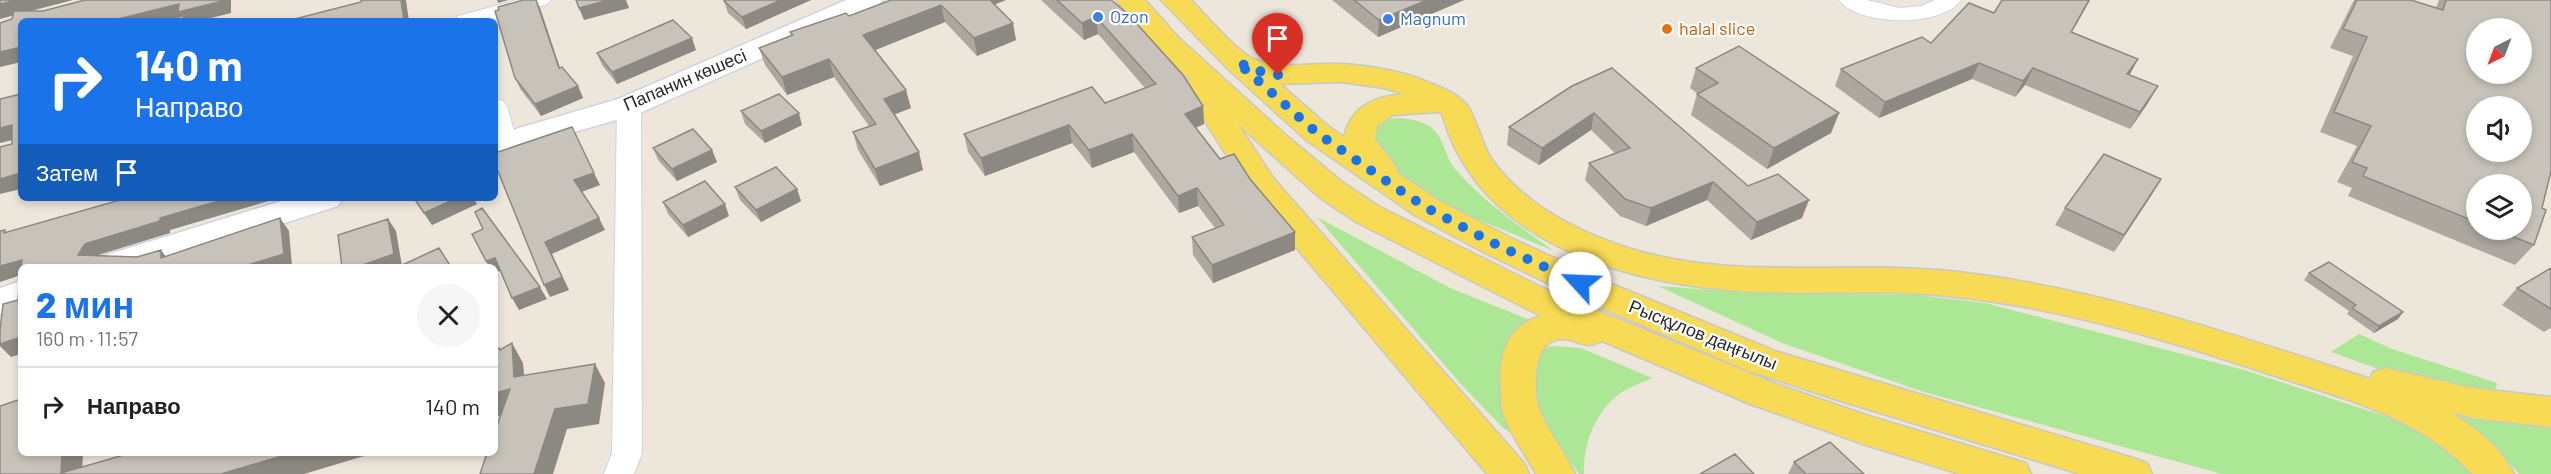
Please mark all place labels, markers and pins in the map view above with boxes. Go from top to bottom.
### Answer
place label: Ozon [1110,5,1149,27]
place label: Magnum [1400,7,1466,29]
marker: Ozon [1091,10,1105,24]
marker: Magnum [1381,12,1395,26]
pin [1252,13,1303,75]
place label: halal slice [1679,17,1755,39]
marker: halal slice [1660,22,1674,36]

